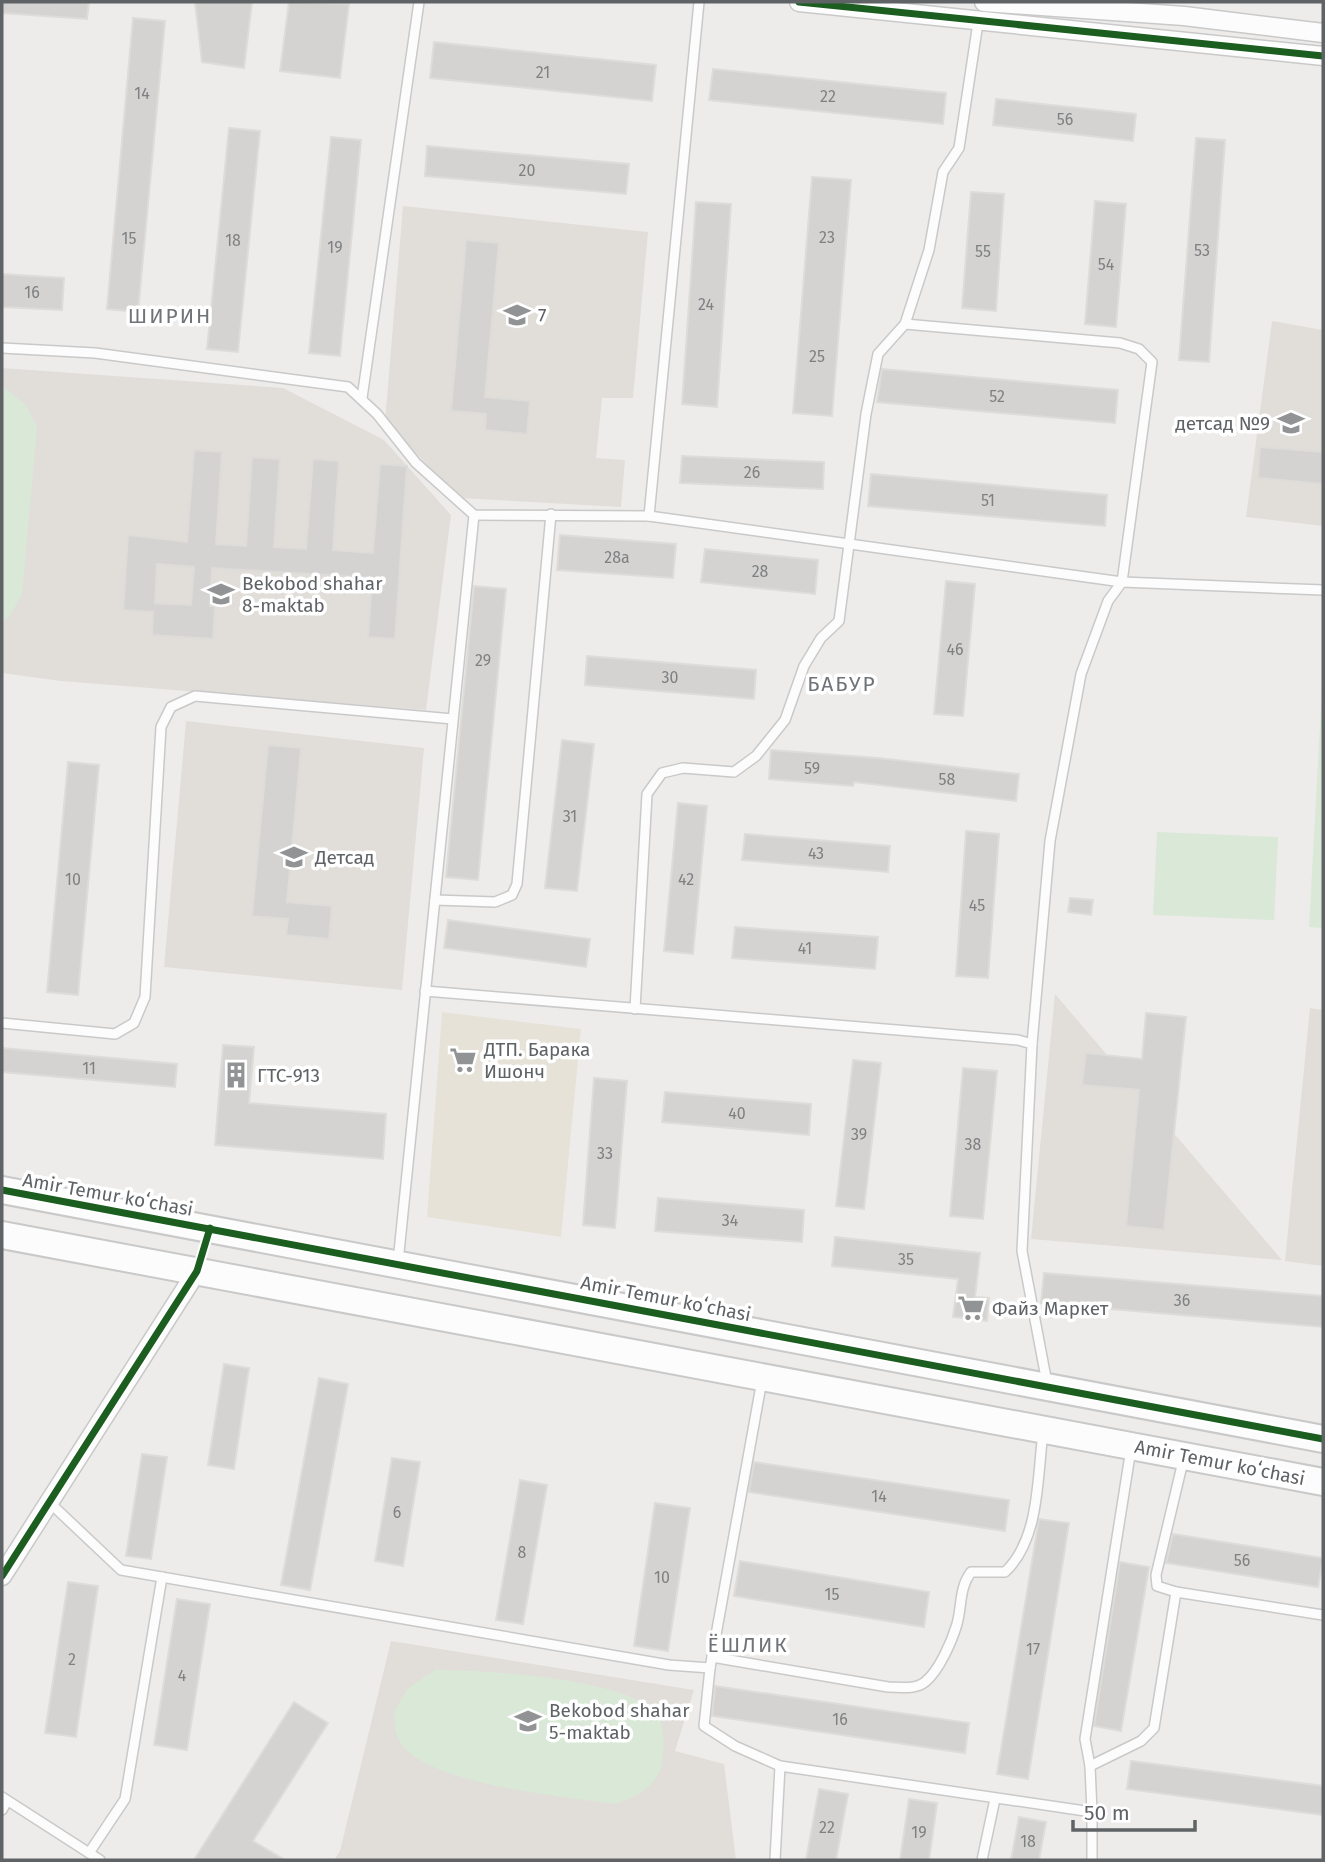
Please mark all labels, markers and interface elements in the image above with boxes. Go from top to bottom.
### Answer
house number: 21 [536,63,550,82]
house number: 14 [134,84,150,103]
house number: 22 [820,87,836,106]
house number: 56 [1057,110,1073,129]
house number: 20 [519,161,535,180]
house number: 23 [819,228,835,247]
house number: 15 [122,229,136,248]
house number: 18 [225,231,241,250]
house number: 19 [327,238,343,257]
house number: 53 [1194,241,1210,260]
house number: 55 [975,242,991,261]
house number: 54 [1098,255,1115,274]
house number: 16 [24,283,40,302]
house number: 24 [698,295,714,314]
school or university icon: 7 [502,300,532,330]
district label: ШИРИН [128,303,212,329]
place label: 7 [538,304,546,327]
house number: 25 [809,347,825,366]
house number: 52 [989,387,1005,406]
school or university icon: детсад №9 [1276,408,1306,438]
place label: детсад №9 [1175,412,1270,435]
house number: 26 [744,463,760,482]
house number: 51 [981,491,995,510]
house number: 28а [604,548,630,567]
house number: 28 [752,562,769,581]
place label: Bekobod shahar 8-maktab [242,572,383,617]
school or university icon: Bekobod shahar 8-maktab [206,579,236,609]
house number: 46 [946,640,964,659]
house number: 29 [475,651,491,670]
house number: 30 [662,668,679,687]
district label: БАБУР [807,671,877,697]
house number: 59 [804,759,820,778]
house number: 58 [939,770,956,789]
house number: 31 [563,807,577,826]
school or university icon: Детсад [279,842,309,872]
house number: 43 [808,844,824,863]
place label: Детсад [314,846,374,869]
house number: 10 [65,870,81,889]
house number: 42 [678,870,694,889]
house number: 45 [969,896,985,915]
house number: 41 [798,939,812,958]
place label: ДТП. Барака Ишонч [483,1038,590,1083]
supermarket icon: ДТП. Барака Ишонч [448,1045,478,1075]
house number: 11 [82,1059,96,1078]
building icon: ГТС-913 [221,1060,251,1090]
place label: ГТС-913 [257,1064,320,1087]
house number: 40 [728,1104,746,1123]
house number: 39 [851,1125,867,1144]
house number: 38 [965,1135,982,1154]
house number: 33 [597,1144,613,1163]
street label: Amir Temur koʻchasi [21,1168,195,1221]
house number: 34 [722,1211,739,1230]
house number: 35 [898,1250,914,1269]
street label: Amir Temur koʻchasi [579,1271,753,1326]
house number: 36 [1174,1291,1190,1310]
supermarket icon: Файз Маркет [956,1293,986,1323]
place label: Файз Маркет [992,1297,1109,1320]
street label: Amir Temur koʻchasi [1133,1435,1307,1490]
house number: 14 [871,1487,887,1506]
house number: 6 [393,1503,401,1522]
house number: 8 [518,1543,527,1562]
house number: 56 [1234,1551,1250,1570]
house number: 10 [654,1568,670,1587]
house number: 15 [825,1585,839,1604]
district label: ЁШЛИК [707,1632,789,1658]
house number: 17 [1026,1640,1040,1659]
house number: 2 [68,1650,76,1669]
house number: 4 [178,1666,187,1685]
place label: Bekobod shahar 5-maktab [549,1699,690,1744]
school or university icon: Bekobod shahar 5-maktab [513,1706,543,1736]
house number: 16 [832,1710,848,1729]
scale bar [1073,1788,1196,1832]
text: 50 m [1084,1800,1130,1826]
house number: 22 [819,1818,835,1837]
house number: 19 [911,1823,927,1842]
house number: 18 [1020,1832,1036,1851]

